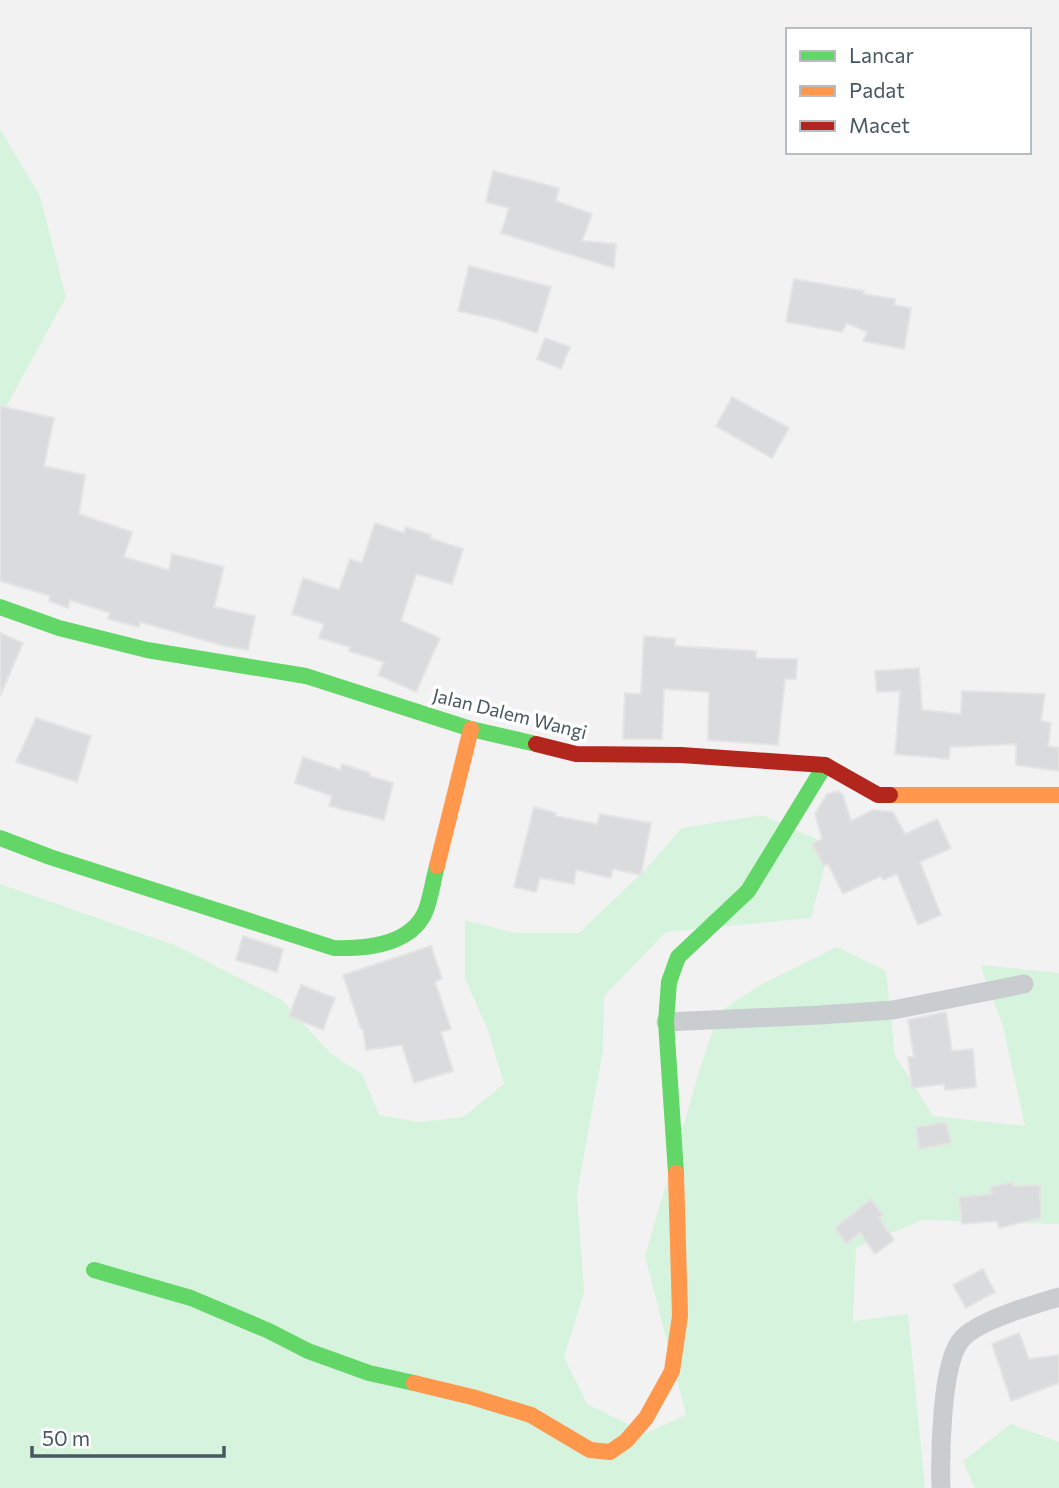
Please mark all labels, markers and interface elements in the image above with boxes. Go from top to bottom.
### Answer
legend [786,28,1031,154]
text: Lancar [849,42,914,67]
text: Padat [849,77,905,102]
text: Macet [849,112,910,137]
street label: Jalan Dalem Wangi [430,683,590,743]
scale bar [32,1414,224,1458]
text: 50 m [42,1425,90,1450]

